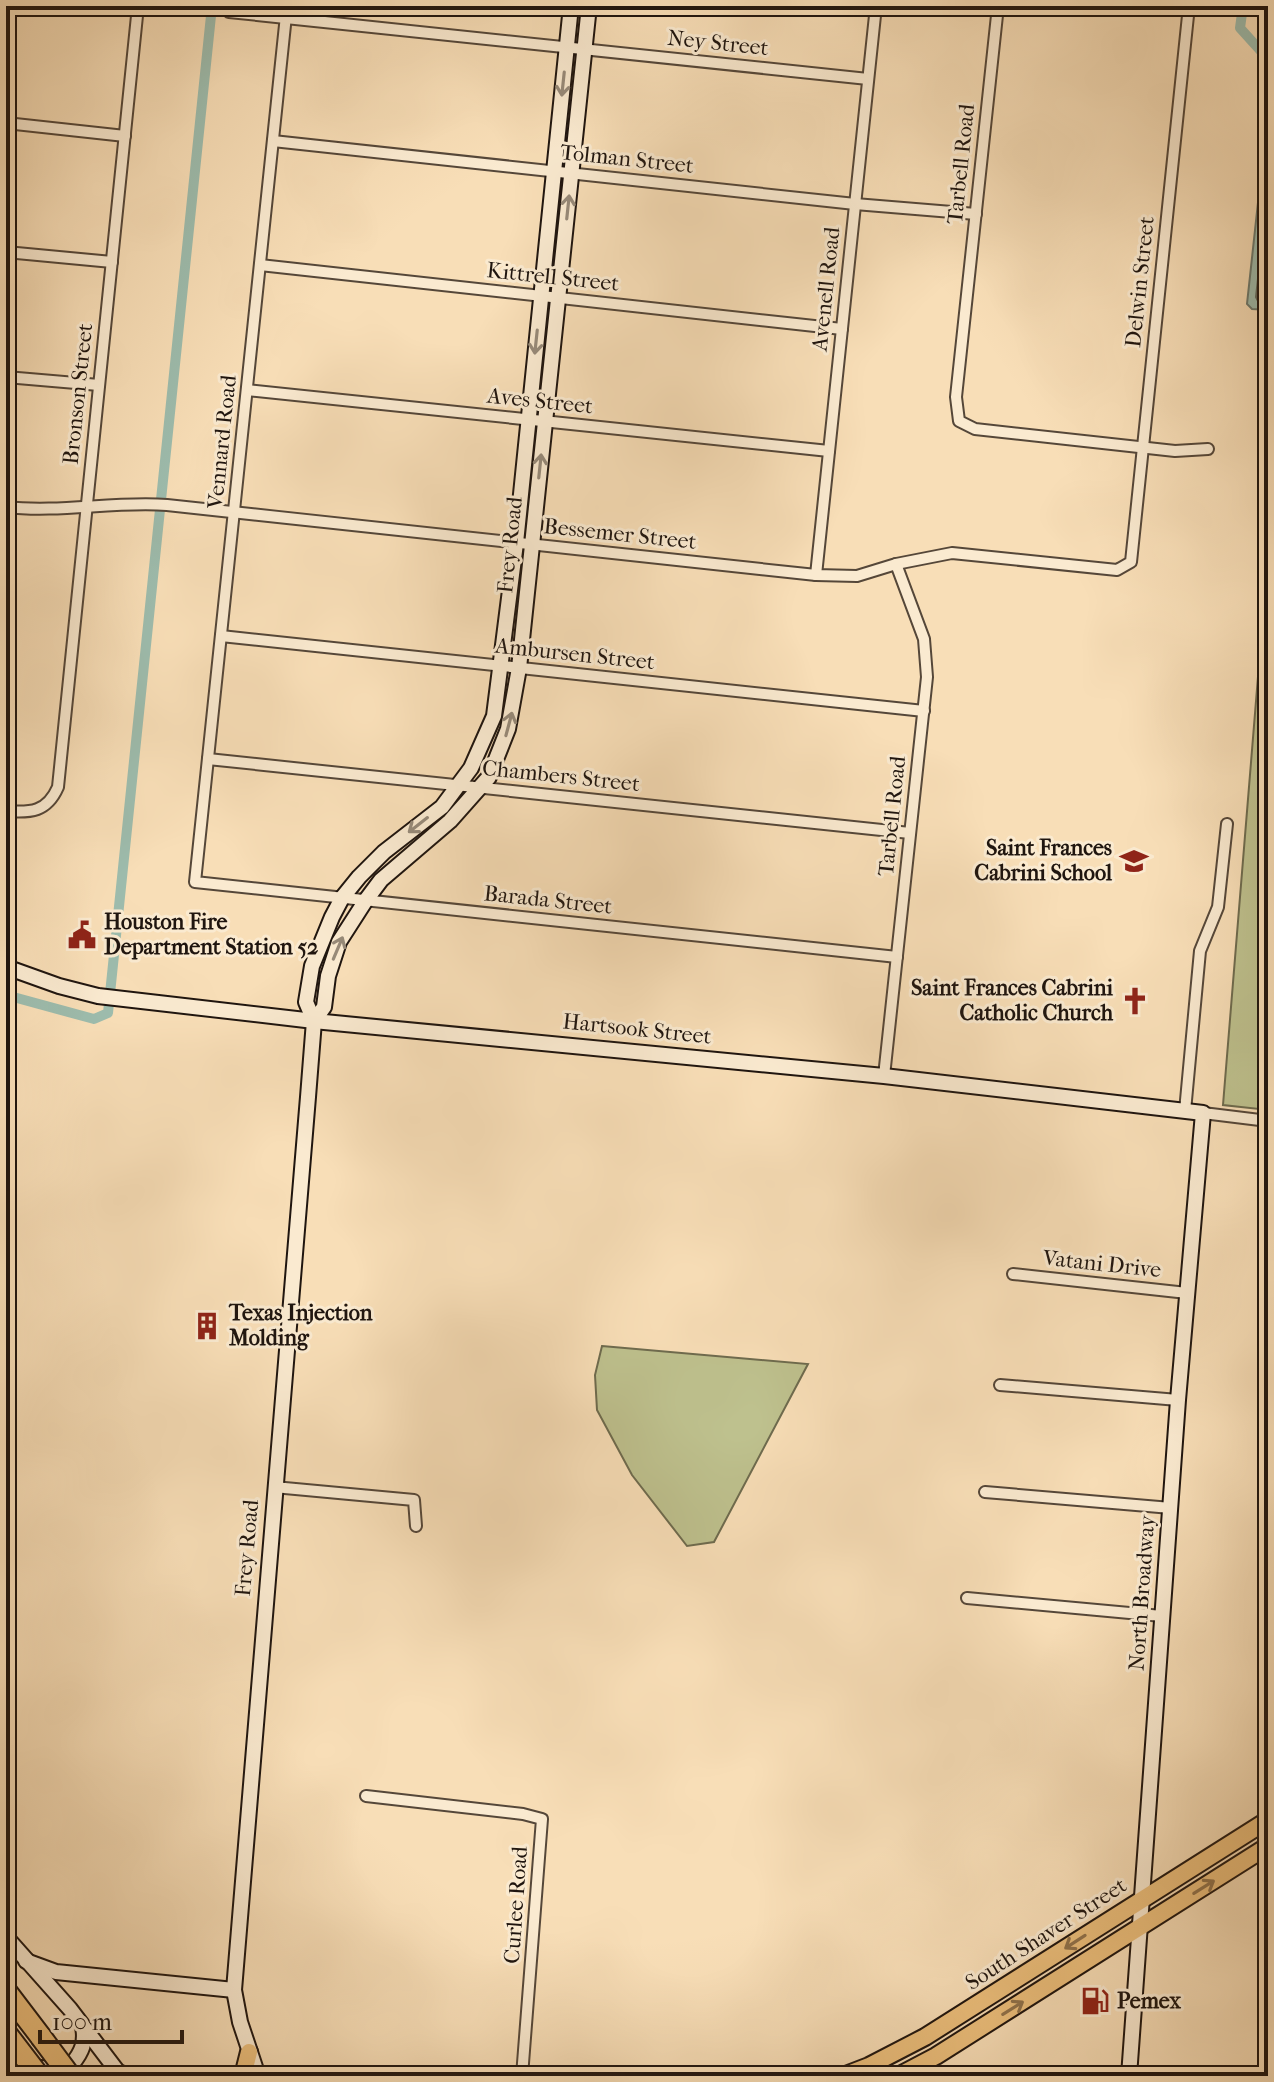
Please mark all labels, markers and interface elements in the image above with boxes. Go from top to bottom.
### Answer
street label: Ney Street [666,25,770,61]
one-way arrow [556,70,571,97]
street label: Tarbell Road [942,102,980,225]
street label: Tolman Street [559,139,695,179]
one-way arrow [560,194,575,221]
street label: Delwin Street [1120,215,1160,349]
street label: Avenell Road [806,225,846,353]
street label: Kittrell Street [485,257,621,297]
street label: Bronson Street [58,322,98,466]
one-way arrow [529,328,544,355]
street label: Vennard Road [202,373,242,511]
street label: Aves Street [485,382,594,419]
one-way arrow [533,453,548,480]
street label: Frey Road [492,494,528,595]
street label: Bessemer Street [542,513,698,555]
street label: Ambursen Street [493,633,656,675]
one-way arrow [503,711,518,737]
street label: Tarbell Road [873,754,911,877]
street label: Chambers Street [481,755,641,797]
one-way arrow [408,816,429,834]
place label: Saint Frances Cabrini School [974,835,1113,886]
school or university icon: Saint Frances Cabrini School [1119,846,1149,876]
street label: Barada Street [483,880,614,920]
place label: Houston Fire Department Station 52 [104,909,318,960]
public building icon: Houston Fire Department Station 52 [67,920,97,950]
one-way arrow [331,936,346,961]
place label: Saint Frances Cabrini Catholic Church [911,975,1114,1026]
church icon: Saint Frances Cabrini Catholic Church [1120,986,1150,1016]
street label: Hartsook Street [561,1008,713,1050]
street label: Vatani Drive [1041,1245,1163,1283]
place label: Texas Injection Molding [228,1300,373,1351]
building icon: Texas Injection Molding [192,1311,222,1341]
street label: Frey Road [230,1498,264,1597]
street label: North Broadway [1124,1513,1161,1672]
street label: Curlee Road [499,1844,533,1965]
street label: South Shaver Street [961,1872,1131,1996]
one-way arrow [1192,1878,1214,1895]
one-way arrow [1064,1935,1087,1951]
fuel station icon: Pemex [1080,1986,1110,2016]
place label: Pemex [1117,1988,1182,2014]
scale bar [40,1994,182,2044]
one-way arrow [1001,1999,1024,2015]
text: 100 m [52,2008,112,2036]

